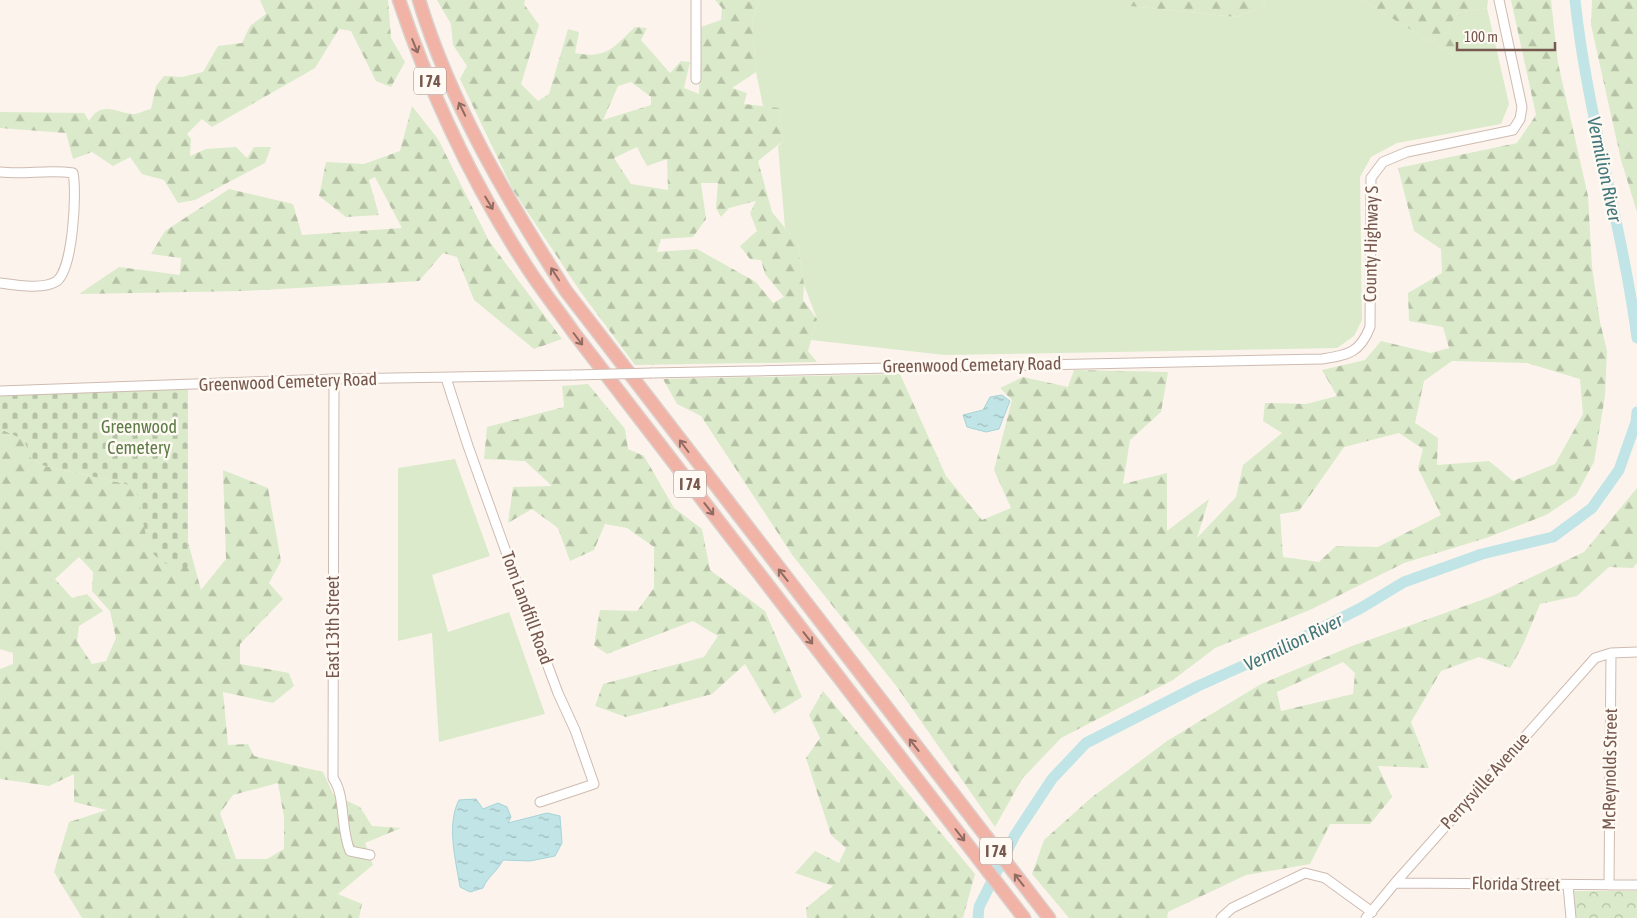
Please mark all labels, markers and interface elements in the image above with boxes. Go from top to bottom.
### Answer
scale bar [1457,20,1554,52]
text: 100 m [1464,28,1498,45]
one-way arrow [411,38,420,53]
road number: I 74 [414,68,446,94]
one-way arrow [456,102,466,117]
water label: Vermilion River [1583,114,1627,225]
street label: County Highway S [1359,185,1382,302]
one-way arrow [484,196,494,210]
one-way arrow [550,267,560,281]
one-way arrow [573,332,584,345]
street label: Greenwood Cemetary Road [882,352,1062,377]
street label: Greenwood Cemetery Road [198,368,378,395]
park label: Greenwood Cemetery [101,416,177,458]
one-way arrow [679,440,690,453]
road number: I 74 [674,470,706,498]
one-way arrow [704,502,715,515]
street label: Tom Landfill Road [497,548,558,667]
one-way arrow [778,569,789,582]
street label: East 13th Street [322,576,343,678]
water label: Vermilion River [1240,608,1347,675]
one-way arrow [803,631,814,644]
street label: McReynolds Street [1598,708,1621,830]
street label: Perrysville Avenue [1436,728,1533,833]
one-way arrow [909,739,920,752]
one-way arrow [955,828,965,842]
road number: I 74 [980,838,1012,864]
street label: Florida Street [1472,872,1560,895]
one-way arrow [1013,873,1024,886]

